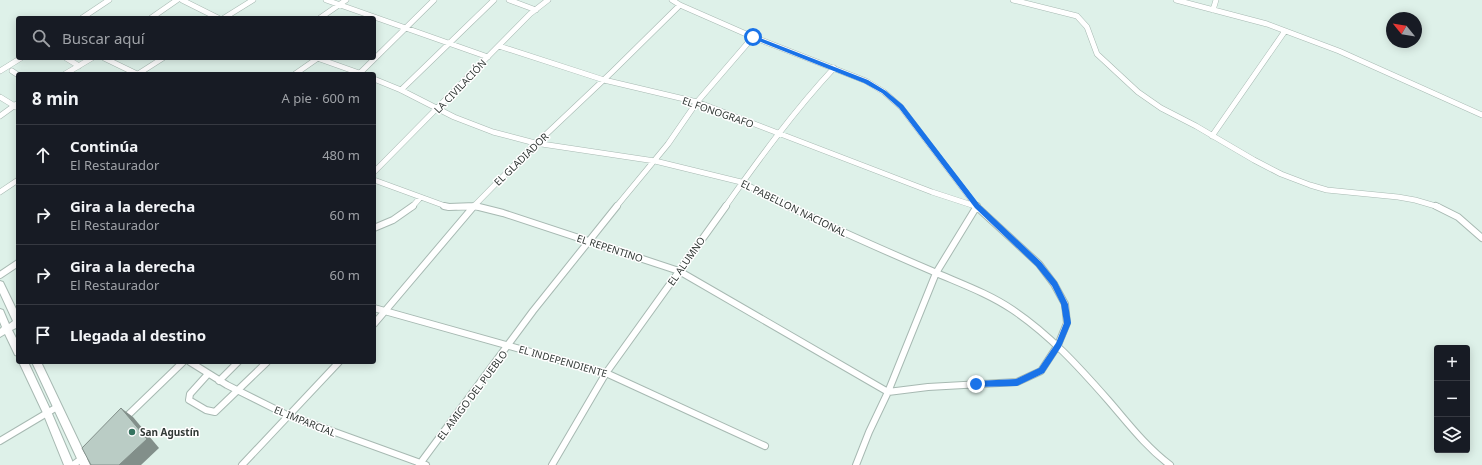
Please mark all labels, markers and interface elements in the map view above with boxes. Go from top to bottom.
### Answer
north arrow [1386,12,1422,48]
search box [16,16,376,60]
icon: search [30,27,52,49]
text: Buscar aquí [62,28,145,48]
route start [744,28,762,46]
street label: LA CIVILACIÓN [431,56,489,116]
text: 8 min [32,87,79,110]
text: A pie · 600 m [282,89,360,107]
street label: EL FONOGRAFO [680,93,756,131]
street label: EL GLADIADOR [491,129,552,189]
text: Continúa [70,136,138,156]
icon: ahead [32,144,54,166]
text: 480 m [322,146,360,164]
text: El Restaurador [70,156,159,174]
street label: EL PABELLON NACIONAL [739,176,849,240]
text: Gira a la derecha [70,196,195,216]
icon: right [32,204,54,226]
text: 60 m [330,206,360,224]
text: El Restaurador [70,216,159,234]
street label: EL REPENTINO [575,231,645,265]
street label: EL ALUMNO [664,234,708,288]
text: Gira a la derecha [70,256,195,276]
icon: right [32,264,54,286]
text: 60 m [330,266,360,284]
text: El Restaurador [70,276,159,294]
icon: arrive [32,324,54,346]
text: Llegada al destino [70,325,206,345]
street label: EL INDEPENDIENTE [517,342,609,380]
map controls [1434,345,1470,453]
button: + [1434,345,1470,381]
street label: EL AMIGO DEL PUEBLO [434,347,510,443]
route end [967,375,985,393]
button: − [1434,381,1470,417]
street label: EL IMPARCIAL [272,402,338,440]
button: layers [1434,417,1470,453]
place label: San Agustín [140,425,199,439]
marker: San Agustín [127,427,137,437]

